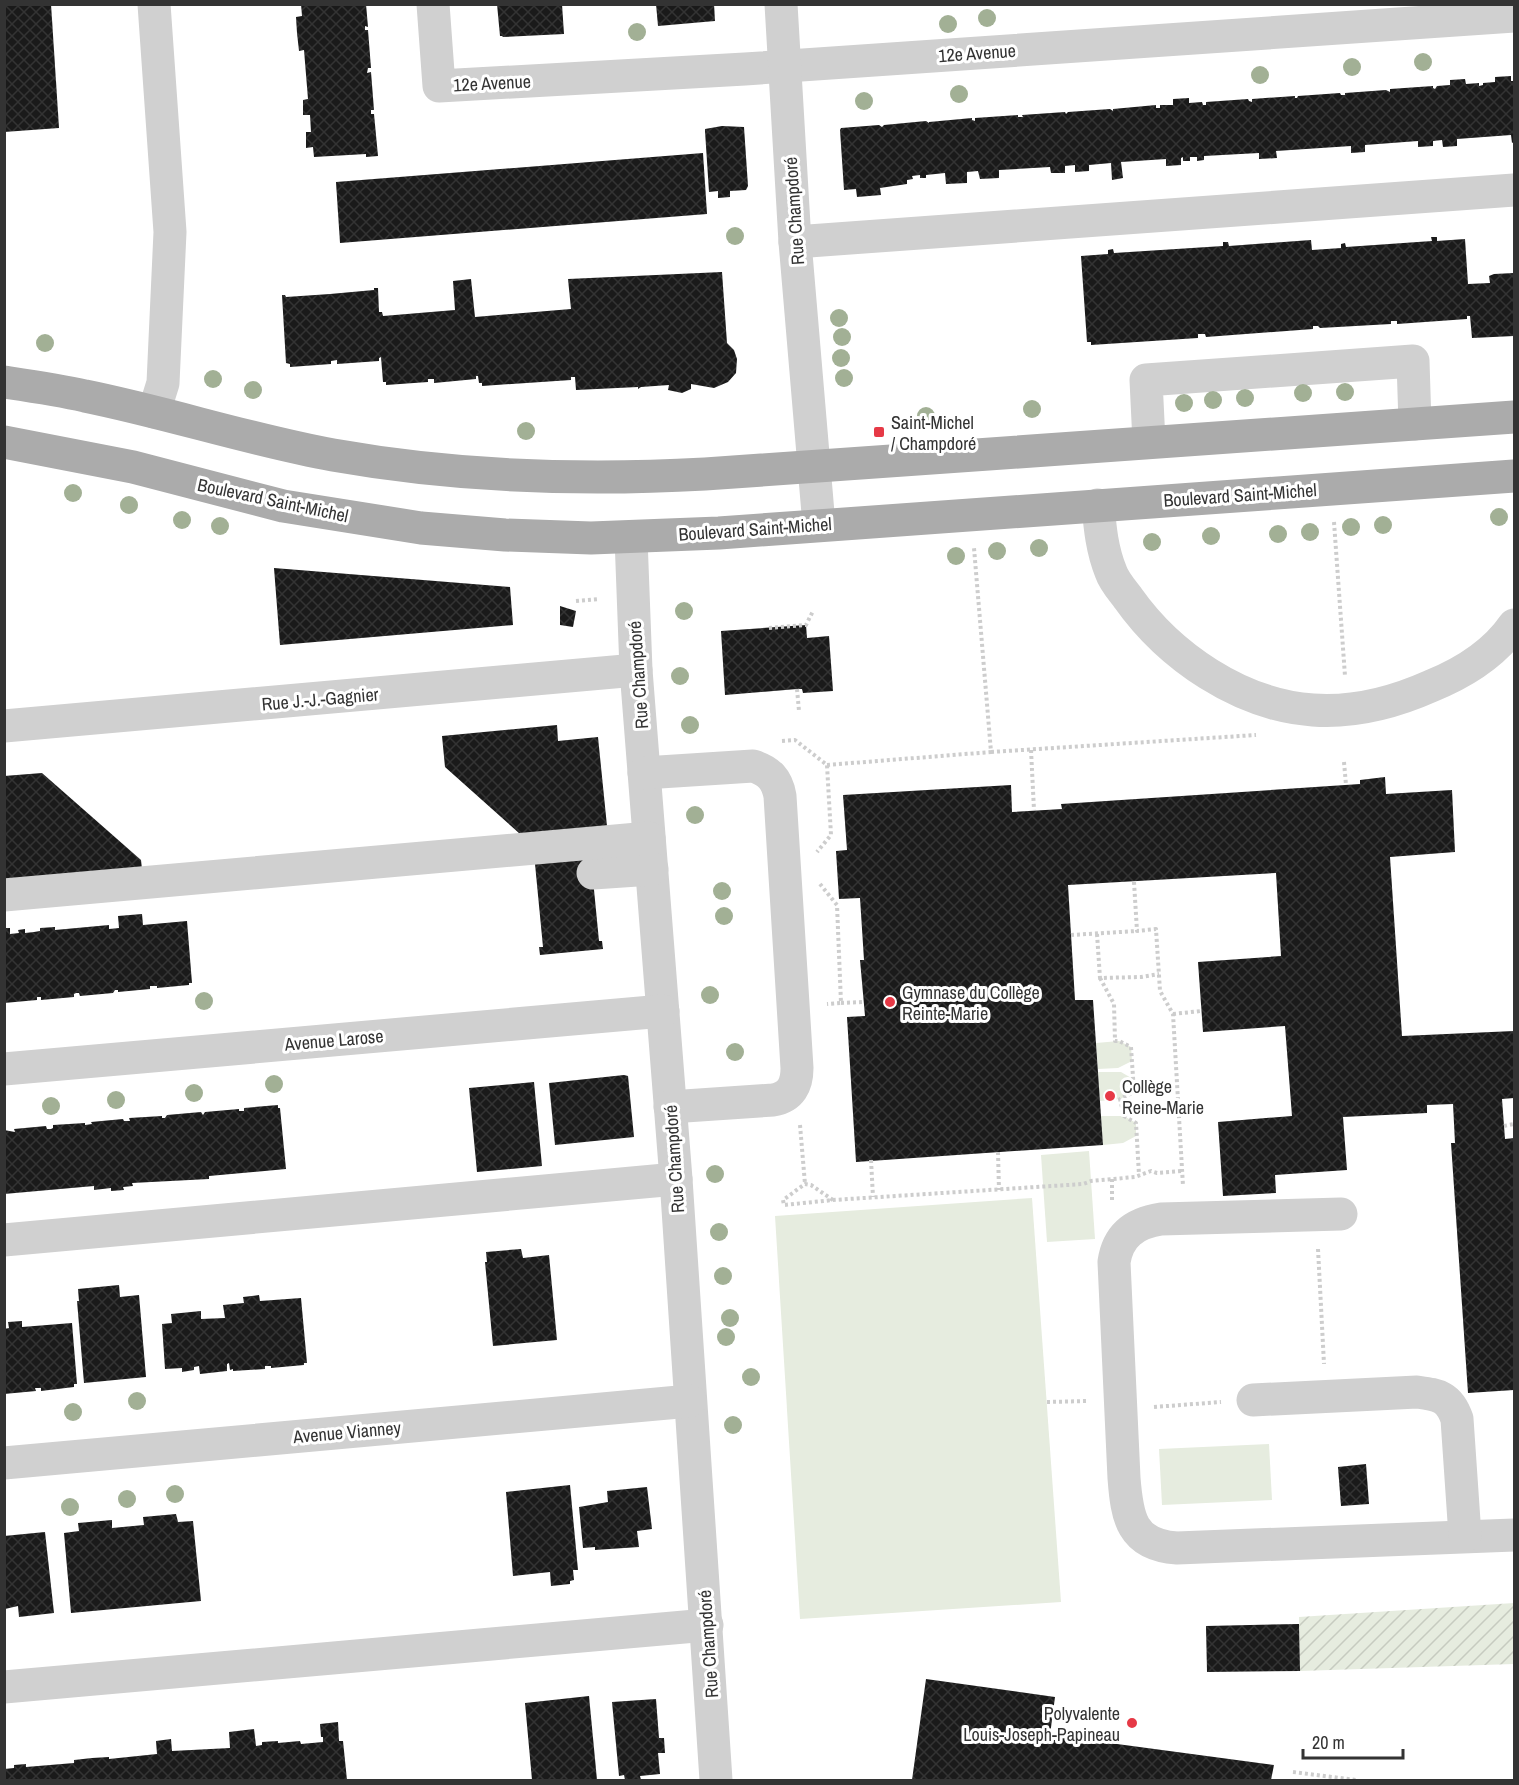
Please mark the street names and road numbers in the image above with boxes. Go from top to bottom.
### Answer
street label: 12e Avenue [937,38,1017,68]
street label: 12e Avenue [453,68,531,98]
street label: Rue Champdoré [778,156,810,266]
street label: Boulevard Saint-Michel [195,472,351,528]
street label: Boulevard Saint-Michel [1163,477,1317,513]
street label: Boulevard Saint-Michel [678,511,832,547]
street label: Rue Champdoré [622,620,654,730]
street label: Rue J.-J.-Gagnier [260,681,380,717]
street label: Avenue Larose [283,1023,384,1057]
street label: Rue Champdoré [658,1104,690,1214]
street label: Avenue Vianney [291,1415,402,1449]
street label: Rue Champdoré [692,1589,724,1699]

